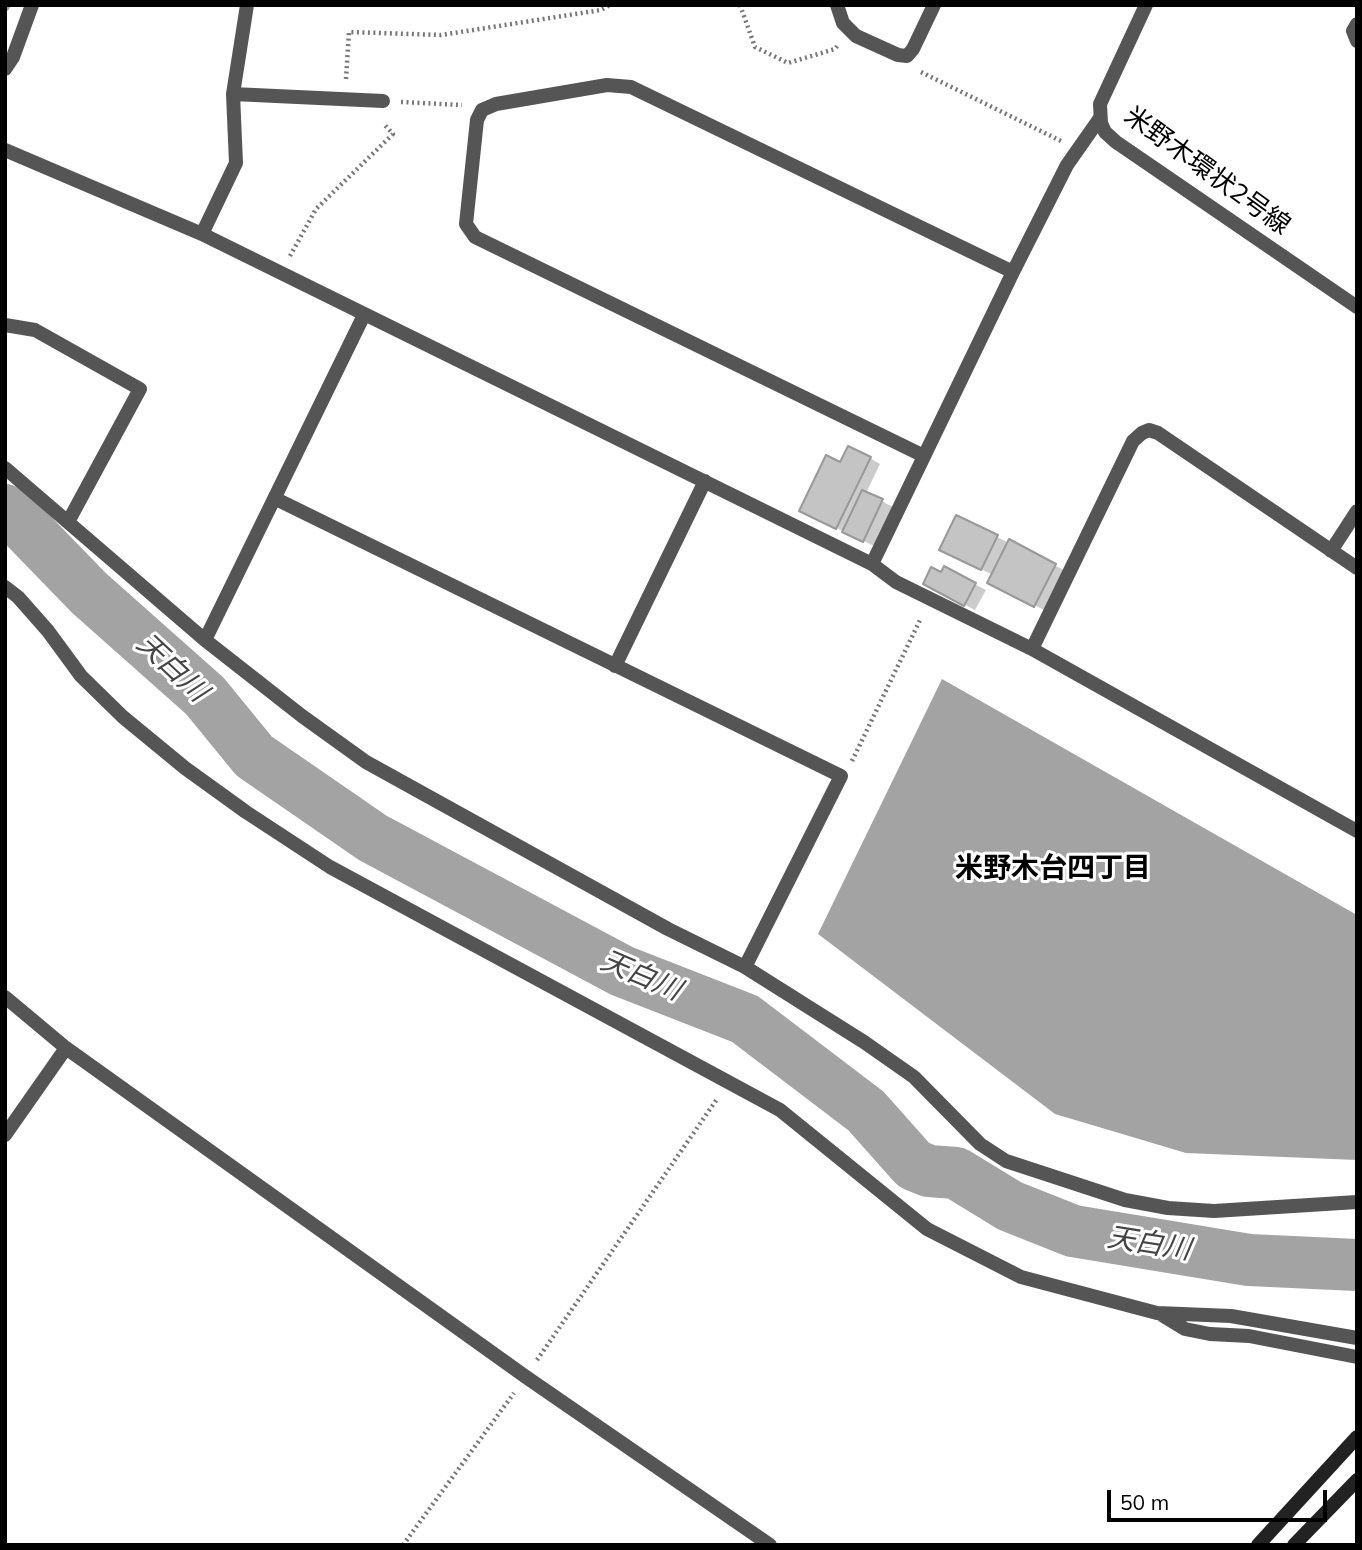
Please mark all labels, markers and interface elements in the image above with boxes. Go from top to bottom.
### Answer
street label: 米野木環状2号線 [1118,100,1296,242]
water label: 天白川 [130,627,214,709]
district label: 米野木台四丁目 [955,852,1151,886]
water label: 天白川 [596,944,686,1008]
water label: 天白川 [1105,1221,1193,1267]
scale bar [1110,1476,1330,1520]
text: 50 m [1120,1489,1169,1515]

